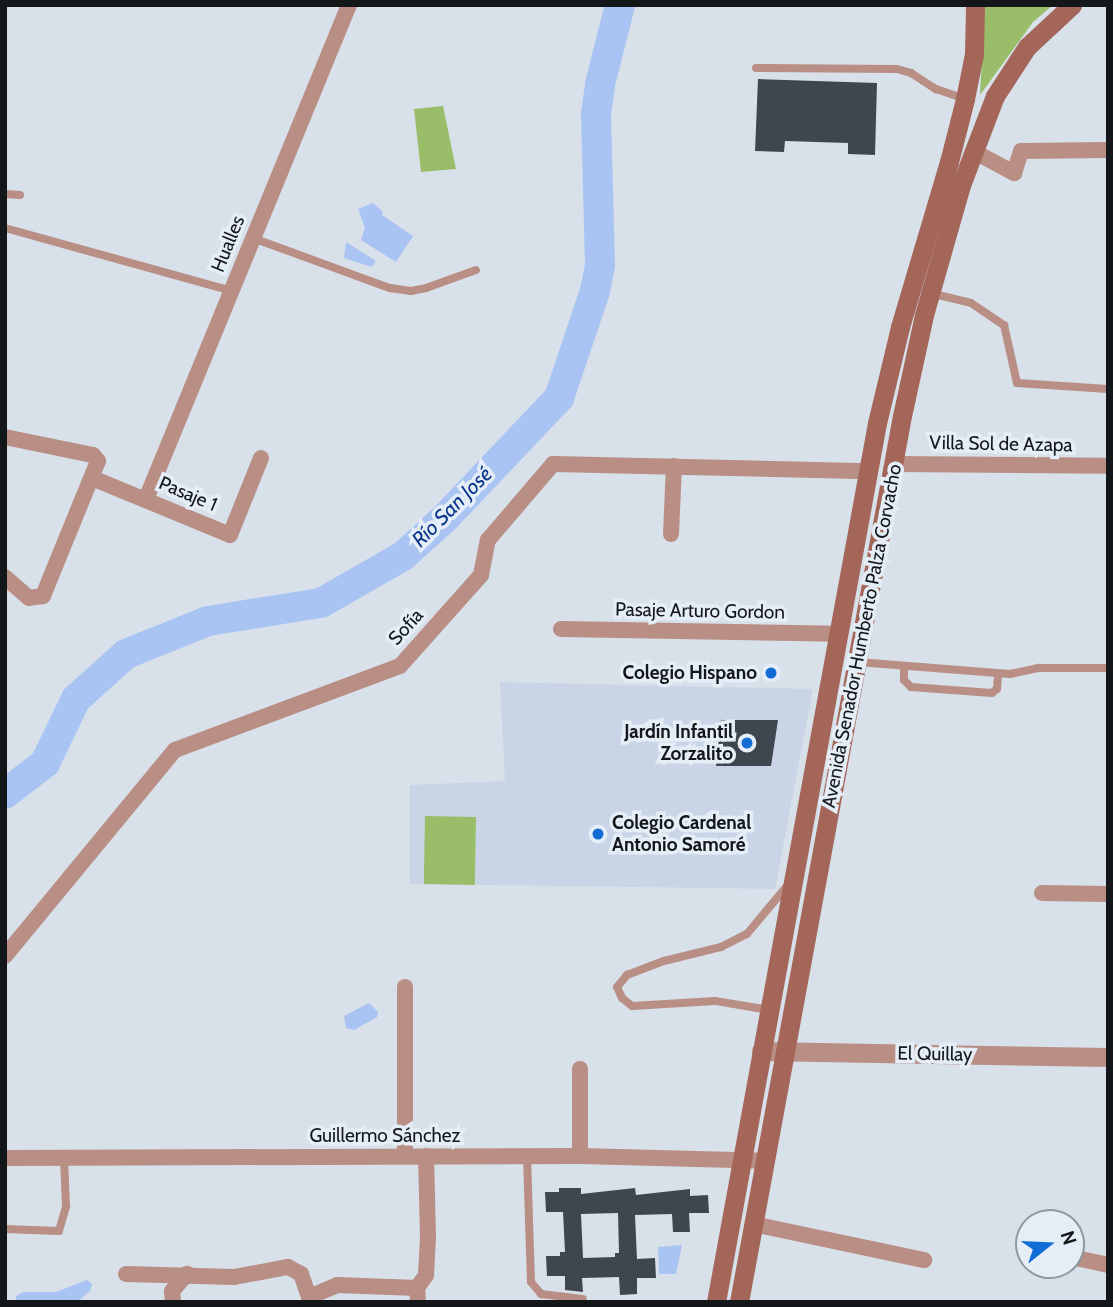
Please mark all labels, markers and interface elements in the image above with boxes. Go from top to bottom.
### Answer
street label: Hualles [206,212,250,276]
street label: Villa Sol de Azapa [929,431,1073,457]
water label: Río San José [407,462,497,552]
street label: Avenida Senador Humberto Palza Corvacho [817,462,907,810]
street label: Pasaje 1 [156,472,220,516]
street label: Pasaje Arturo Gordon [615,598,785,624]
street label: Sofía [384,604,428,650]
place label: Colegio Hispano [623,662,757,684]
marker: Colegio Hispano [763,665,779,681]
place label: Jardín Infantil Zorzalito [624,721,733,765]
marker: Jardín Infantil Zorzalito [739,735,755,751]
place label: Colegio Cardenal Antonio Samoré [612,812,751,856]
marker: Colegio Cardenal Antonio Samoré [590,826,606,842]
street label: El Quillay [897,1042,973,1066]
street label: Guillermo Sánchez [309,1125,461,1147]
north arrow [1015,1209,1085,1279]
text: N [1056,1228,1082,1248]

